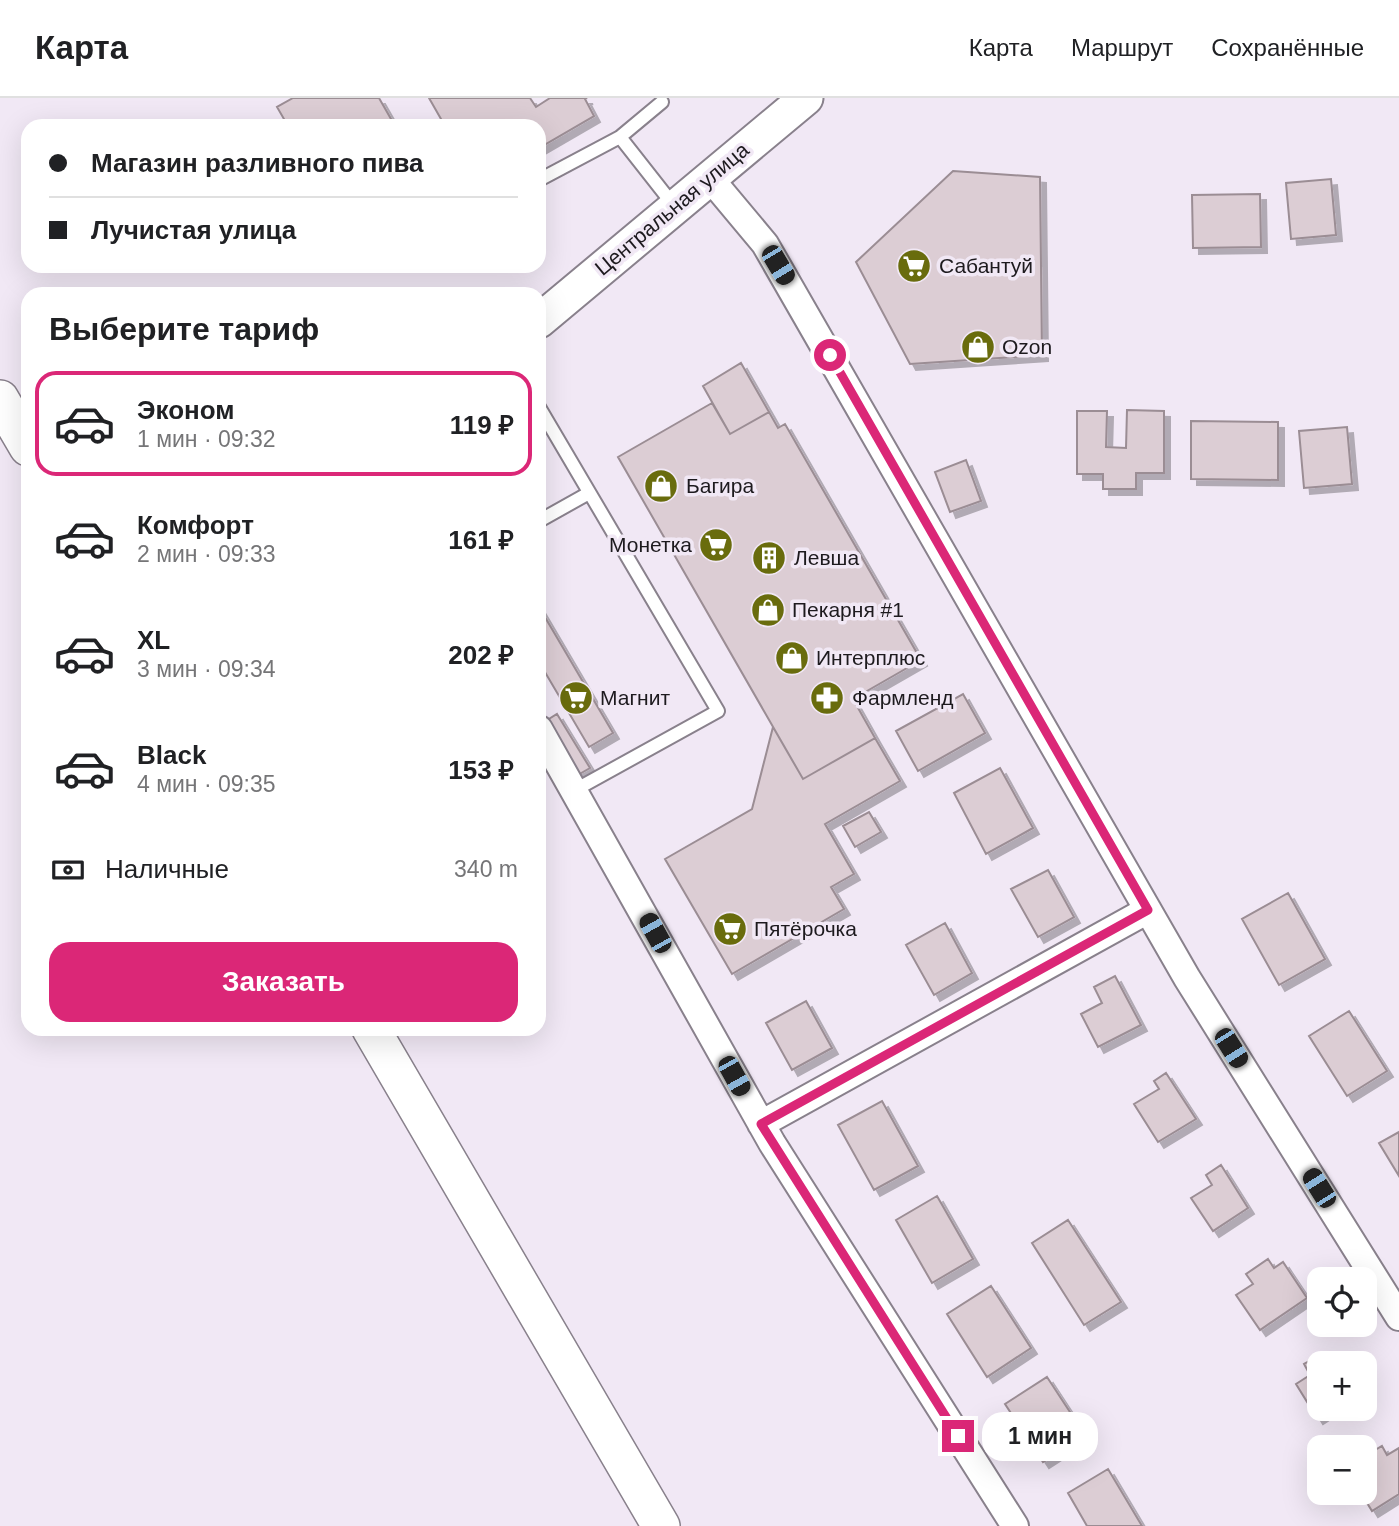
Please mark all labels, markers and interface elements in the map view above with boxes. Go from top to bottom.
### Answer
text: Карта [35,29,128,66]
text: Карта [969,34,1033,61]
text: Маршрут [1071,34,1173,61]
text: Сохранённые [1211,34,1364,61]
street label: Центральная улица [590,138,753,280]
text: Магазин разливного пива [91,148,424,178]
text: Лучистая улица [91,215,296,245]
car [759,242,798,288]
supermarket icon: Сабантуй [895,247,933,285]
place label: Сабантуй [939,254,1033,277]
text: Выберите тариф [49,311,319,347]
shop icon: Ozon [959,328,997,366]
place label: Ozon [1002,335,1052,358]
route start [814,339,846,371]
icon: car [53,392,116,455]
text: Эконом [137,395,235,425]
text: 119 ₽ [450,410,514,440]
text: 1 мин · 09:32 [137,426,276,452]
shop icon: Багира [642,467,680,505]
place label: Багира [686,474,755,497]
icon: car [53,507,116,570]
text: Комфорт [137,510,254,540]
text: 161 ₽ [448,525,514,555]
supermarket icon: Монетка [697,526,735,564]
place label: Монетка [609,533,692,556]
building icon: Левша [750,539,788,577]
text: 2 мин · 09:33 [137,541,276,567]
place label: Левша [794,546,859,569]
shop icon: Пекарня #1 [749,591,787,629]
place label: Пекарня #1 [792,598,904,621]
icon: car [53,622,116,685]
text: XL [137,625,170,655]
shop icon: Интерплюс [773,639,811,677]
text: 202 ₽ [448,640,514,670]
place label: Интерплюс [816,646,925,669]
text: 3 мин · 09:34 [137,656,276,682]
supermarket icon: Магнит [557,679,595,717]
pharmacy icon: Фармленд [808,679,846,717]
place label: Магнит [600,686,670,709]
place label: Фармленд [852,686,954,709]
icon: car [53,737,116,800]
text: Black [137,740,206,770]
text: 153 ₽ [448,755,514,785]
text: 4 мин · 09:35 [137,771,276,797]
icon: cash [49,851,87,889]
text: Наличные [105,854,229,884]
text: 340 m [454,856,518,882]
car [636,910,675,956]
supermarket icon: Пятёрочка [711,910,749,948]
place label: Пятёрочка [754,917,857,940]
button: Заказать [49,942,518,1022]
car [1211,1025,1252,1071]
car [715,1053,754,1099]
car [1299,1165,1340,1211]
map controls [1307,1267,1377,1505]
button: locate [1307,1267,1377,1337]
button: + [1307,1351,1377,1421]
callout: 1 мин [982,1412,1098,1460]
route end [942,1420,974,1452]
text: 1 мин [1008,1423,1072,1449]
button: − [1307,1435,1377,1505]

